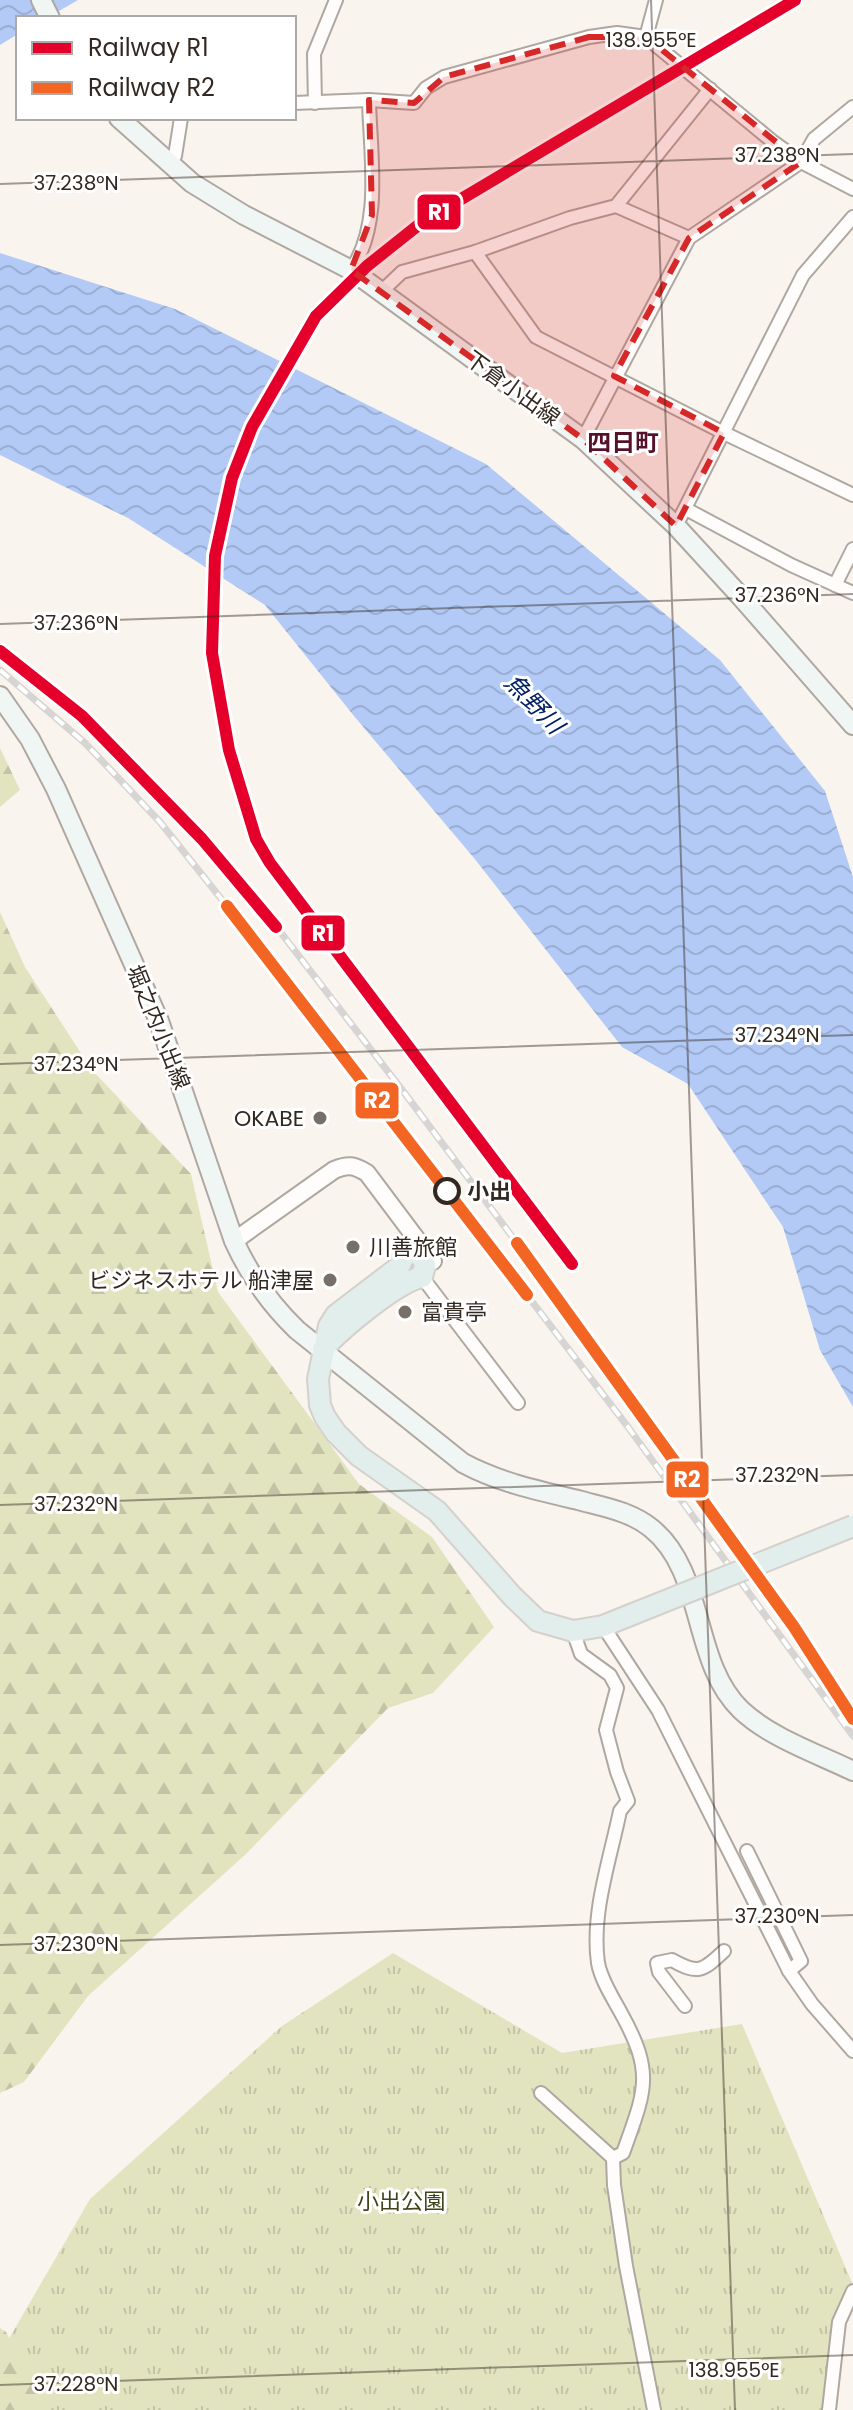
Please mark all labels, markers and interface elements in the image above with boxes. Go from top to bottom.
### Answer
legend [16,16,296,120]
text: 138.955°E [605,26,697,54]
text: Railway R1 [88,31,209,64]
text: Railway R2 [88,71,215,104]
text: 37.238°N [734,141,820,169]
text: 37.238°N [33,169,119,197]
line badge: R1 [416,193,462,231]
text: R1 [428,197,450,228]
street label: 下倉小出線 [459,344,566,433]
district label: 四日町 [587,426,659,459]
text: 37.236°N [734,581,820,609]
text: 37.236°N [33,609,119,637]
water label: 魚野川 [497,666,573,743]
line badge: R1 [300,914,346,952]
text: R1 [312,918,334,949]
street label: 堀之内小出線 [119,960,198,1094]
text: 37.234°N [734,1021,820,1049]
text: 37.234°N [33,1050,119,1078]
line badge: R2 [354,1081,400,1120]
text: R2 [364,1085,390,1116]
place label: OKABE [234,1103,304,1134]
marker: OKABE [311,1109,329,1127]
place label: 小出 [467,1176,511,1207]
marker: 小出 [434,1178,460,1204]
place label: 川善旅館 [369,1232,457,1263]
marker: 川善旅館 [344,1238,362,1256]
place label: ビジネスホテル 船津屋 [88,1265,314,1296]
marker: ビジネスホテル 船津屋 [321,1271,339,1289]
place label: 富貴亭 [421,1297,487,1328]
marker: 富貴亭 [396,1303,414,1321]
line badge: R2 [665,1460,710,1499]
text: 37.232°N [735,1461,819,1489]
text: R2 [674,1464,700,1495]
text: 37.232°N [34,1490,118,1518]
text: 37.230°N [735,1902,820,1930]
text: 37.230°N [34,1930,119,1958]
park label: 小出公園 [357,2186,445,2217]
text: 138.955°E [688,2356,780,2384]
text: 37.228°N [34,2370,118,2398]

